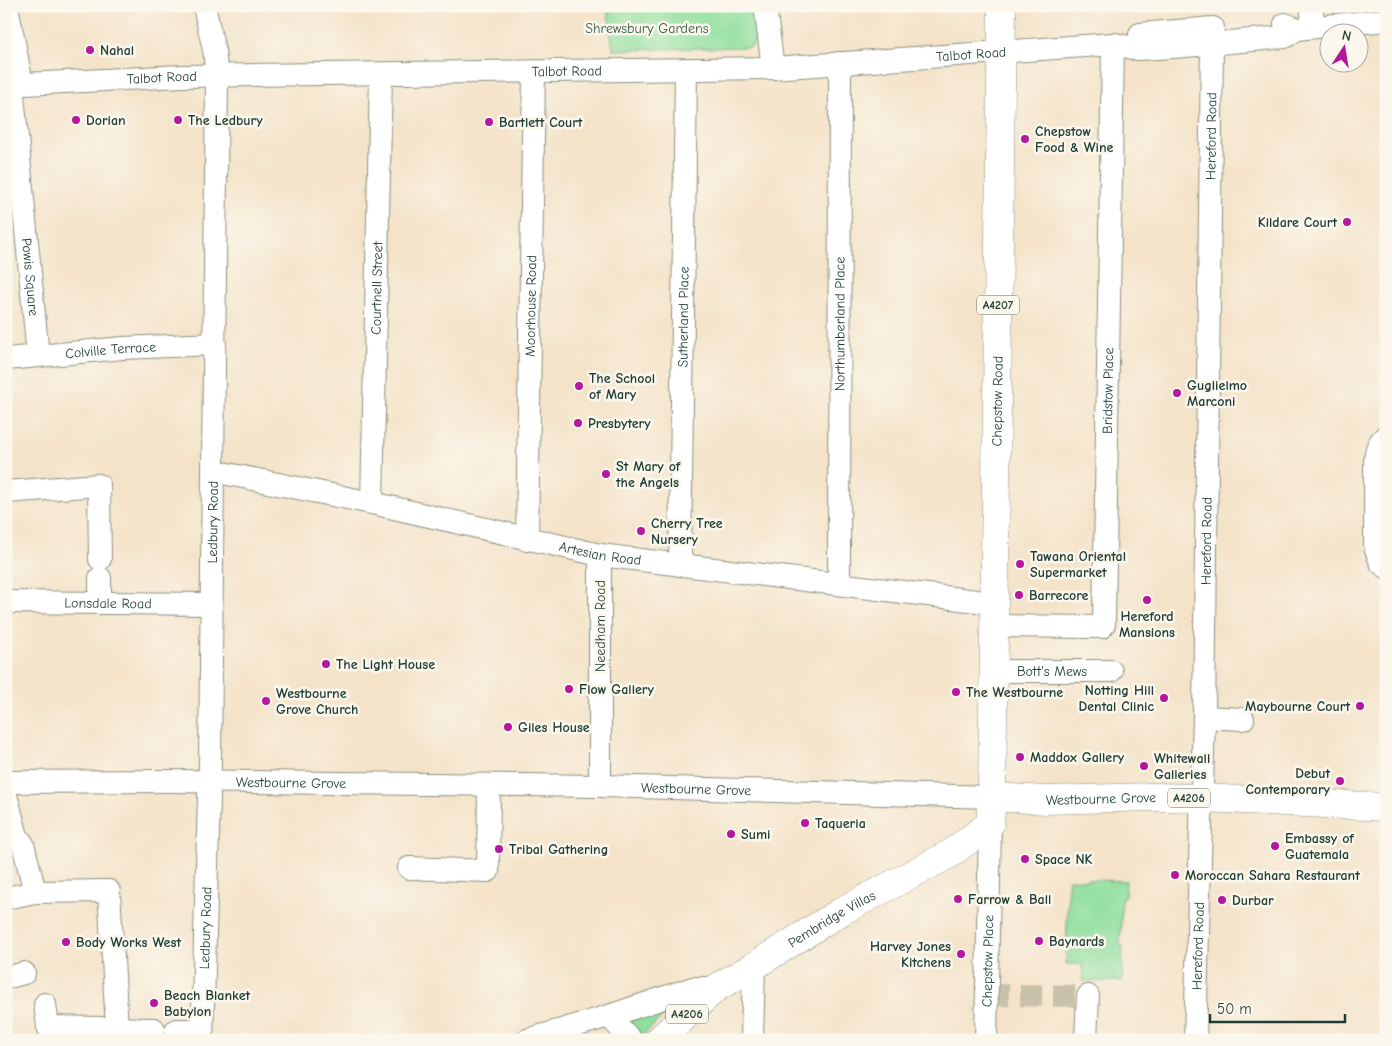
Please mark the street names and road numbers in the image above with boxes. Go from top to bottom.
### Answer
street label: Talbot Road [936,44,1007,65]
street label: Talbot Road [532,62,602,80]
street label: Talbot Road [126,68,197,88]
street label: Hereford Road [1202,92,1220,180]
street label: Powis Square [18,237,42,317]
street label: Courtnell Street [368,240,387,335]
street label: Moorhouse Road [522,255,540,357]
street label: Northumberland Place [831,257,849,391]
street label: Sutherland Place [674,266,693,368]
road number: A4207 [977,296,1019,314]
street label: Colville Terrace [64,339,156,362]
street label: Bridstow Place [1099,347,1117,434]
street label: Chepstow Road [988,356,1007,446]
street label: Ledbury Road [204,481,222,564]
street label: Hereford Road [1198,497,1216,585]
street label: Artesian Road [557,538,642,569]
street label: Needham Road [592,580,609,672]
street label: Lonsdale Road [64,595,152,612]
street label: Bott's Mews [1017,663,1087,680]
street label: Westbourne Grove [236,774,346,792]
street label: Westbourne Grove [641,779,751,799]
road number: A4206 [1168,788,1210,808]
street label: Westbourne Grove [1046,789,1156,809]
street label: Ledbury Road [196,887,215,970]
street label: Pembridge Villas [785,887,879,952]
street label: Hereford Road [1188,902,1208,990]
street label: Chepstow Place [979,915,997,1007]
road number: A4206 [666,1004,708,1024]

